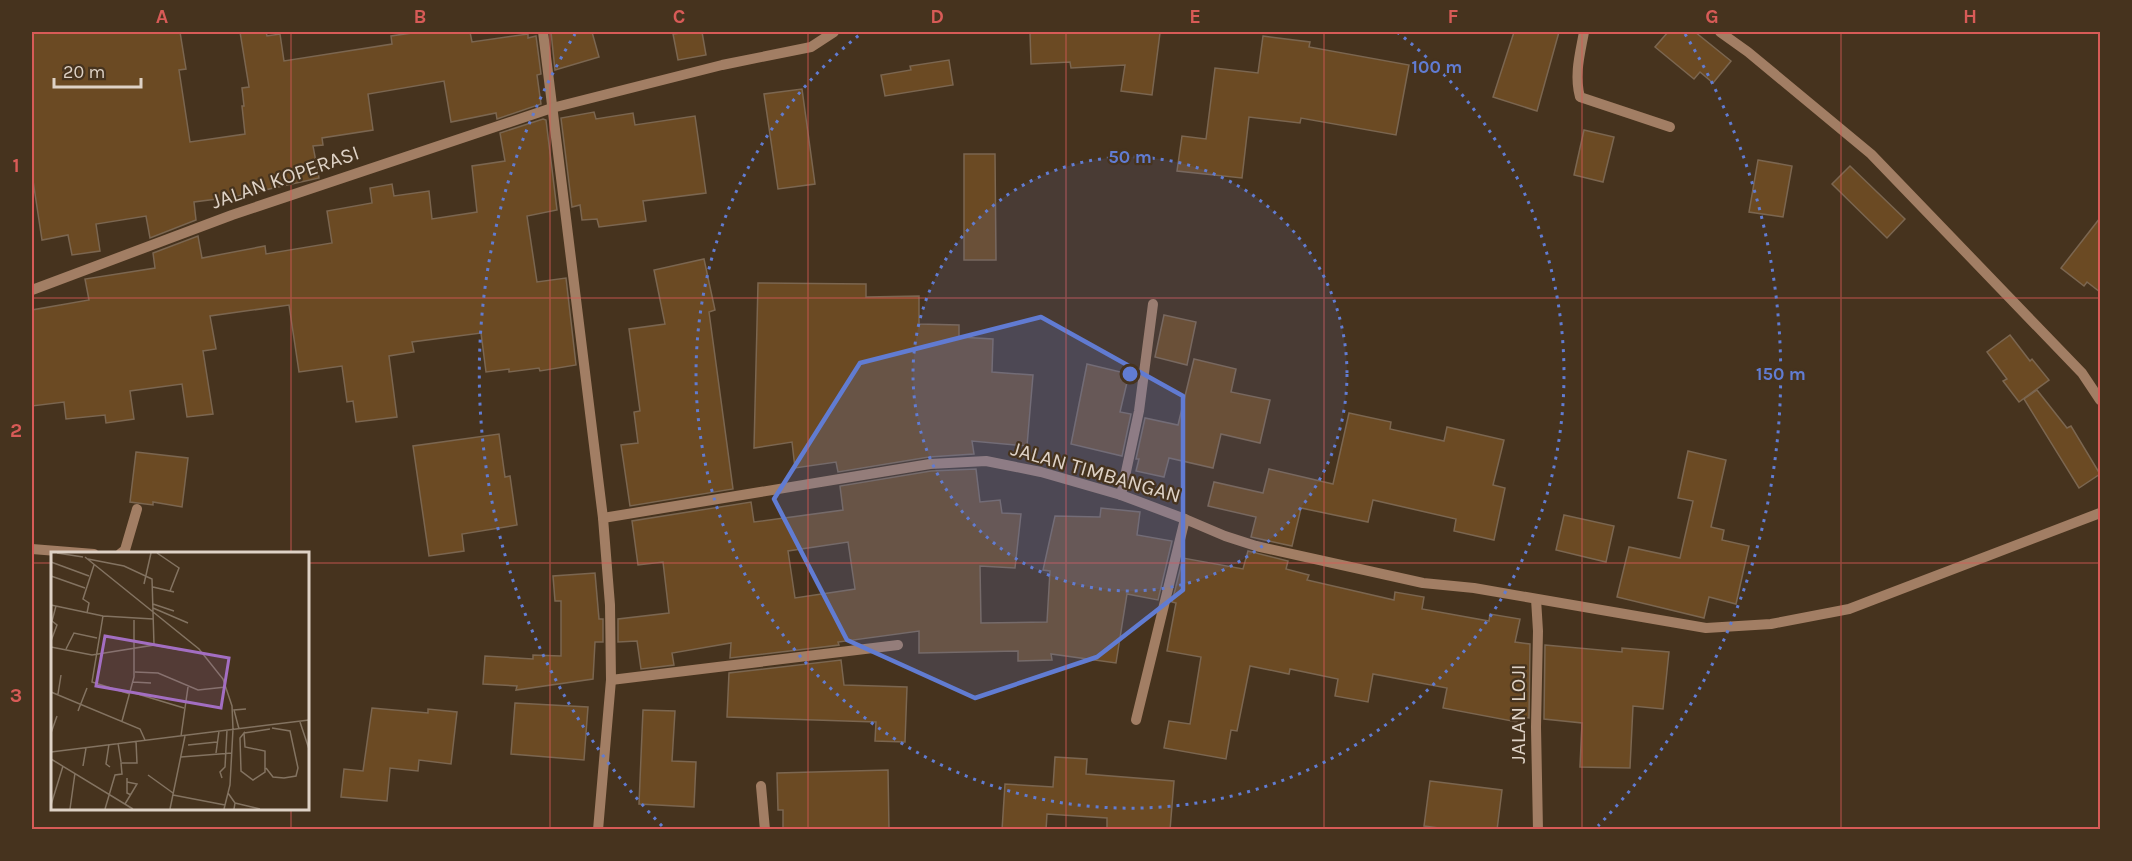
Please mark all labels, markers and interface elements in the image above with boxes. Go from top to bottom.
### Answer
text: A [156,5,169,28]
text: B [414,5,426,28]
text: C [673,5,685,28]
text: D [930,5,944,28]
text: E [1189,5,1201,28]
text: F [1448,5,1459,28]
text: G [1705,5,1719,28]
text: H [1963,5,1977,28]
scale bar [54,51,141,89]
text: 100 m [1412,56,1462,78]
text: 20 m [63,61,105,83]
street label: JALAN KOPERASI [208,140,362,214]
text: 50 m [1108,146,1152,168]
text: 1 [12,154,20,177]
text: 150 m [1756,363,1806,385]
centre of rings [1120,364,1140,384]
text: 2 [10,419,22,442]
street label: JALAN TIMBANGAN [1008,436,1184,508]
inset map [51,552,309,810]
street label: JALAN LOJI [1506,664,1530,764]
text: 3 [10,684,22,707]

